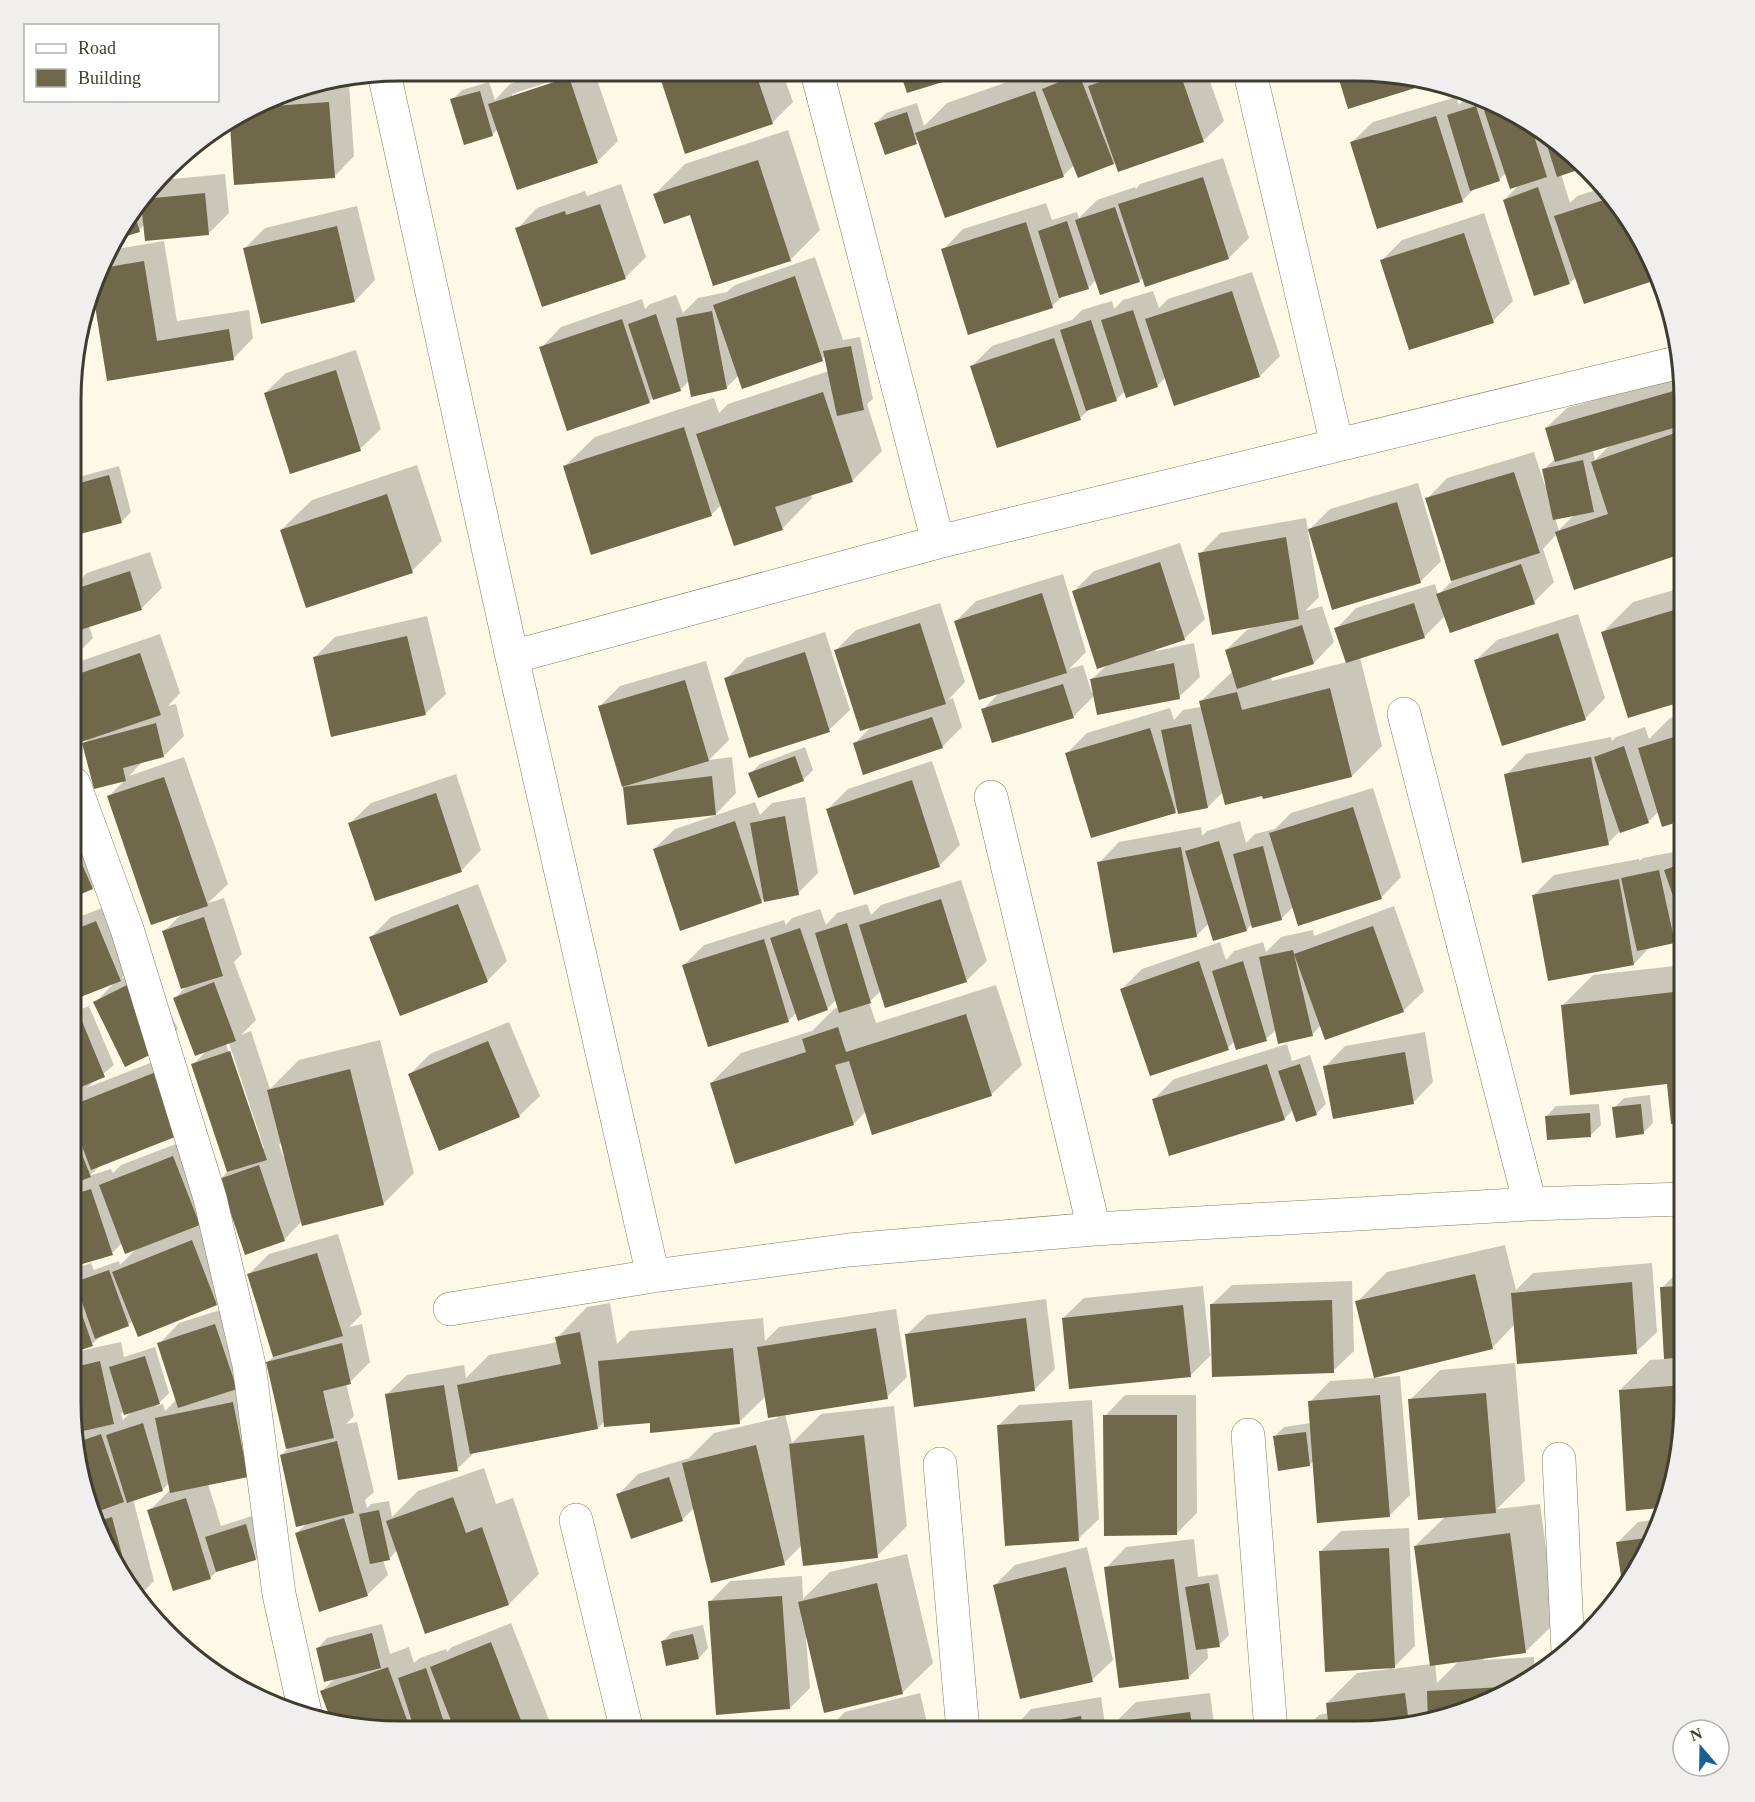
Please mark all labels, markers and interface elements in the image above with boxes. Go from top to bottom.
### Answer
legend [24,24,219,102]
text: Road [78,38,116,58]
text: Building [78,68,141,88]
north arrow [1671,1718,1731,1778]
text: N [1688,1724,1705,1744]

